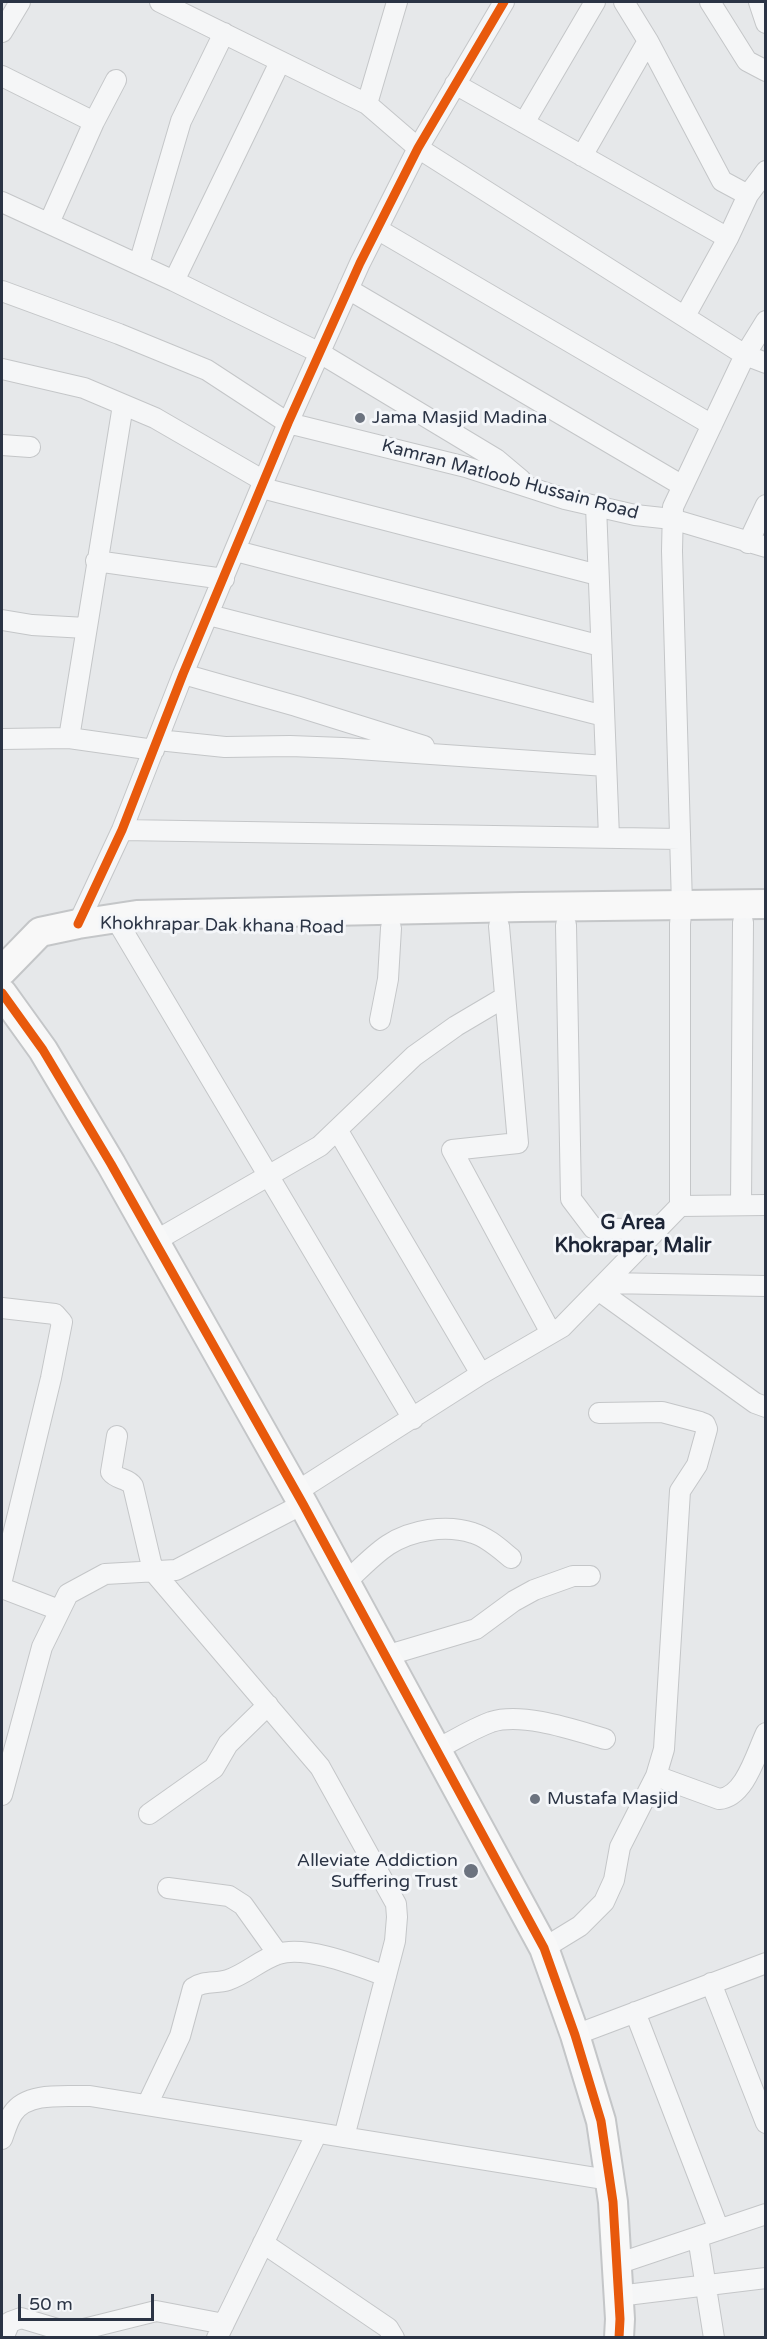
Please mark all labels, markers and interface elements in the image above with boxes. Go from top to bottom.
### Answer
place label: Jama Masjid Madina [372,407,547,429]
marker: Jama Masjid Madina [353,411,367,425]
street label: Kamran Matloob Hussain Road [379,435,641,525]
street label: Khokhrapar Dak khana Road [100,913,344,939]
district label: G Area Khokrapar, Malir [554,1212,712,1259]
place label: Mustafa Masjid [547,1788,678,1810]
marker: Mustafa Masjid [528,1792,542,1806]
place label: Alleviate Addiction Suffering Trust [297,1850,458,1892]
marker: Alleviate Addiction Suffering Trust [462,1862,480,1880]
scale bar [21,2282,158,2320]
text: 50 m [29,2293,73,2315]

